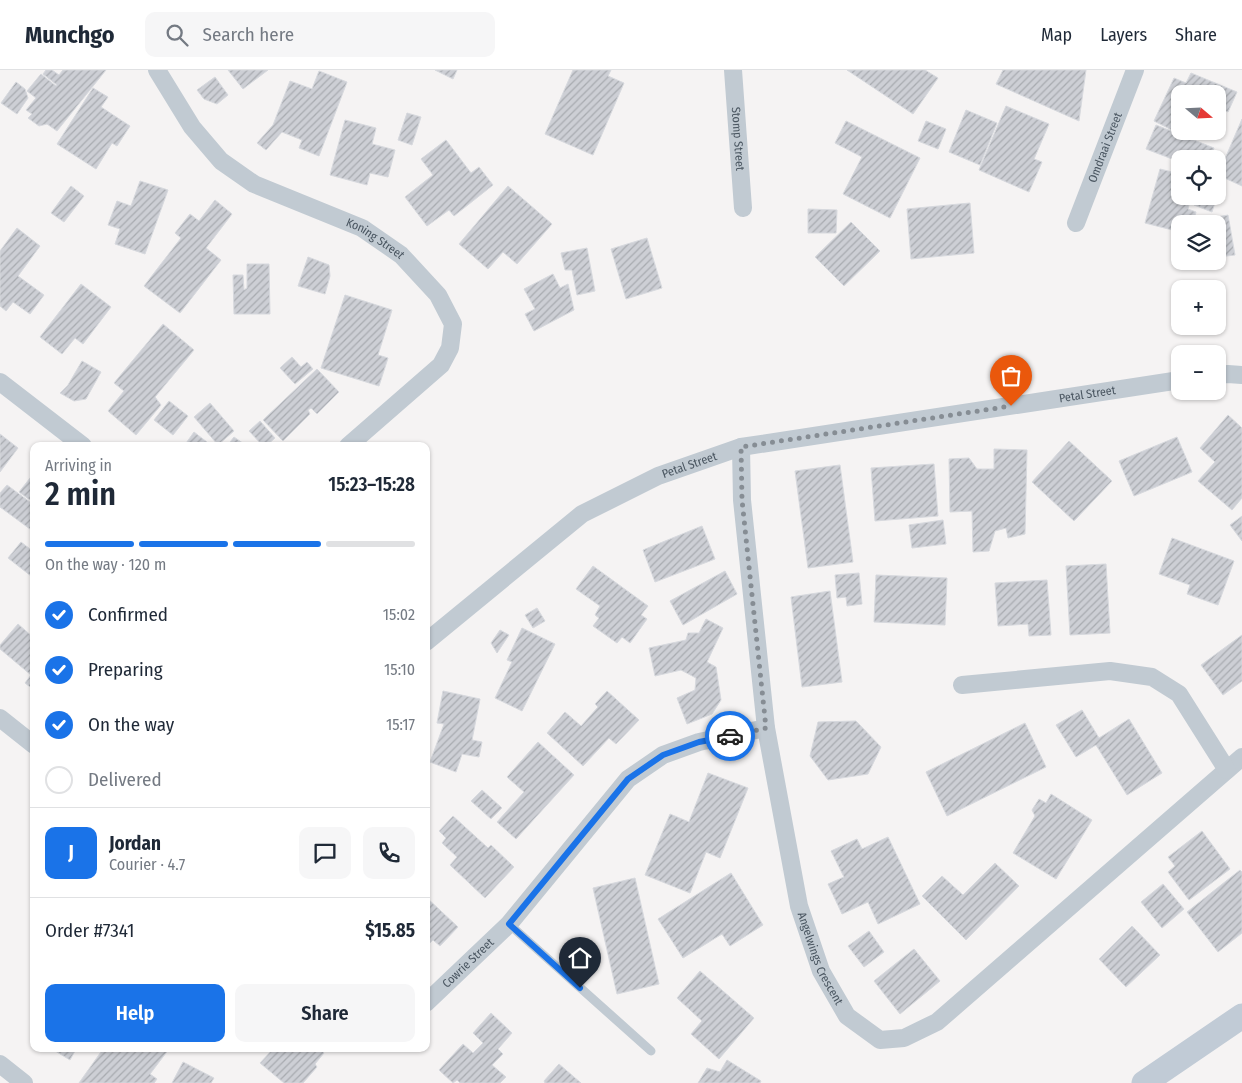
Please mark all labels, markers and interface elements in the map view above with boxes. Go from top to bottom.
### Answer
search box [145,12,495,57]
text: Munchgo [25,21,115,49]
icon: search [163,21,191,49]
text: Search here [203,23,294,46]
text: Map [1041,24,1072,46]
text: Layers [1100,24,1147,46]
text: Share [1175,24,1217,46]
north arrow [1171,85,1226,140]
map controls [1171,85,1226,400]
street label: Stomp Street [729,106,747,171]
street label: Omdraai Street [1085,110,1125,185]
button: locate [1171,150,1226,205]
street label: Koning Street [344,215,408,261]
button: layers [1171,215,1226,270]
button: + [1171,280,1226,335]
button: − [1171,345,1226,400]
pin [990,355,1032,406]
icon: bag [997,362,1025,390]
street label: Petal Street [1058,383,1117,405]
street label: Petal Street [660,449,719,481]
text: Arriving in [45,456,112,475]
text: 15:23–15:28 [328,473,415,496]
text: 2 min [45,475,116,513]
text: On the way · 120 m [45,555,166,574]
icon: check [45,601,73,629]
text: Confirmed [88,603,168,626]
text: 15:02 [383,605,415,624]
icon: check [45,656,73,684]
text: Preparing [88,658,163,681]
text: 15:10 [384,660,415,679]
icon: check [45,711,73,739]
courier [705,711,755,761]
text: On the way [88,713,174,736]
text: 15:17 [386,715,415,734]
icon: car [716,722,744,750]
text: Delivered [88,768,162,791]
button: chat [299,827,351,879]
button: phone [363,827,415,879]
text: Jordan [109,832,161,855]
text: J [68,841,74,864]
text: Courier · 4.7 [109,855,185,874]
street label: Angelwings Crescent [795,910,846,1007]
text: Order #7341 [45,919,134,942]
text: $15.85 [365,919,415,942]
street label: Cowrie Street [439,935,497,991]
pin [559,937,601,988]
icon: home [566,944,594,972]
button: Help [45,984,225,1042]
button: Share [235,984,415,1042]

